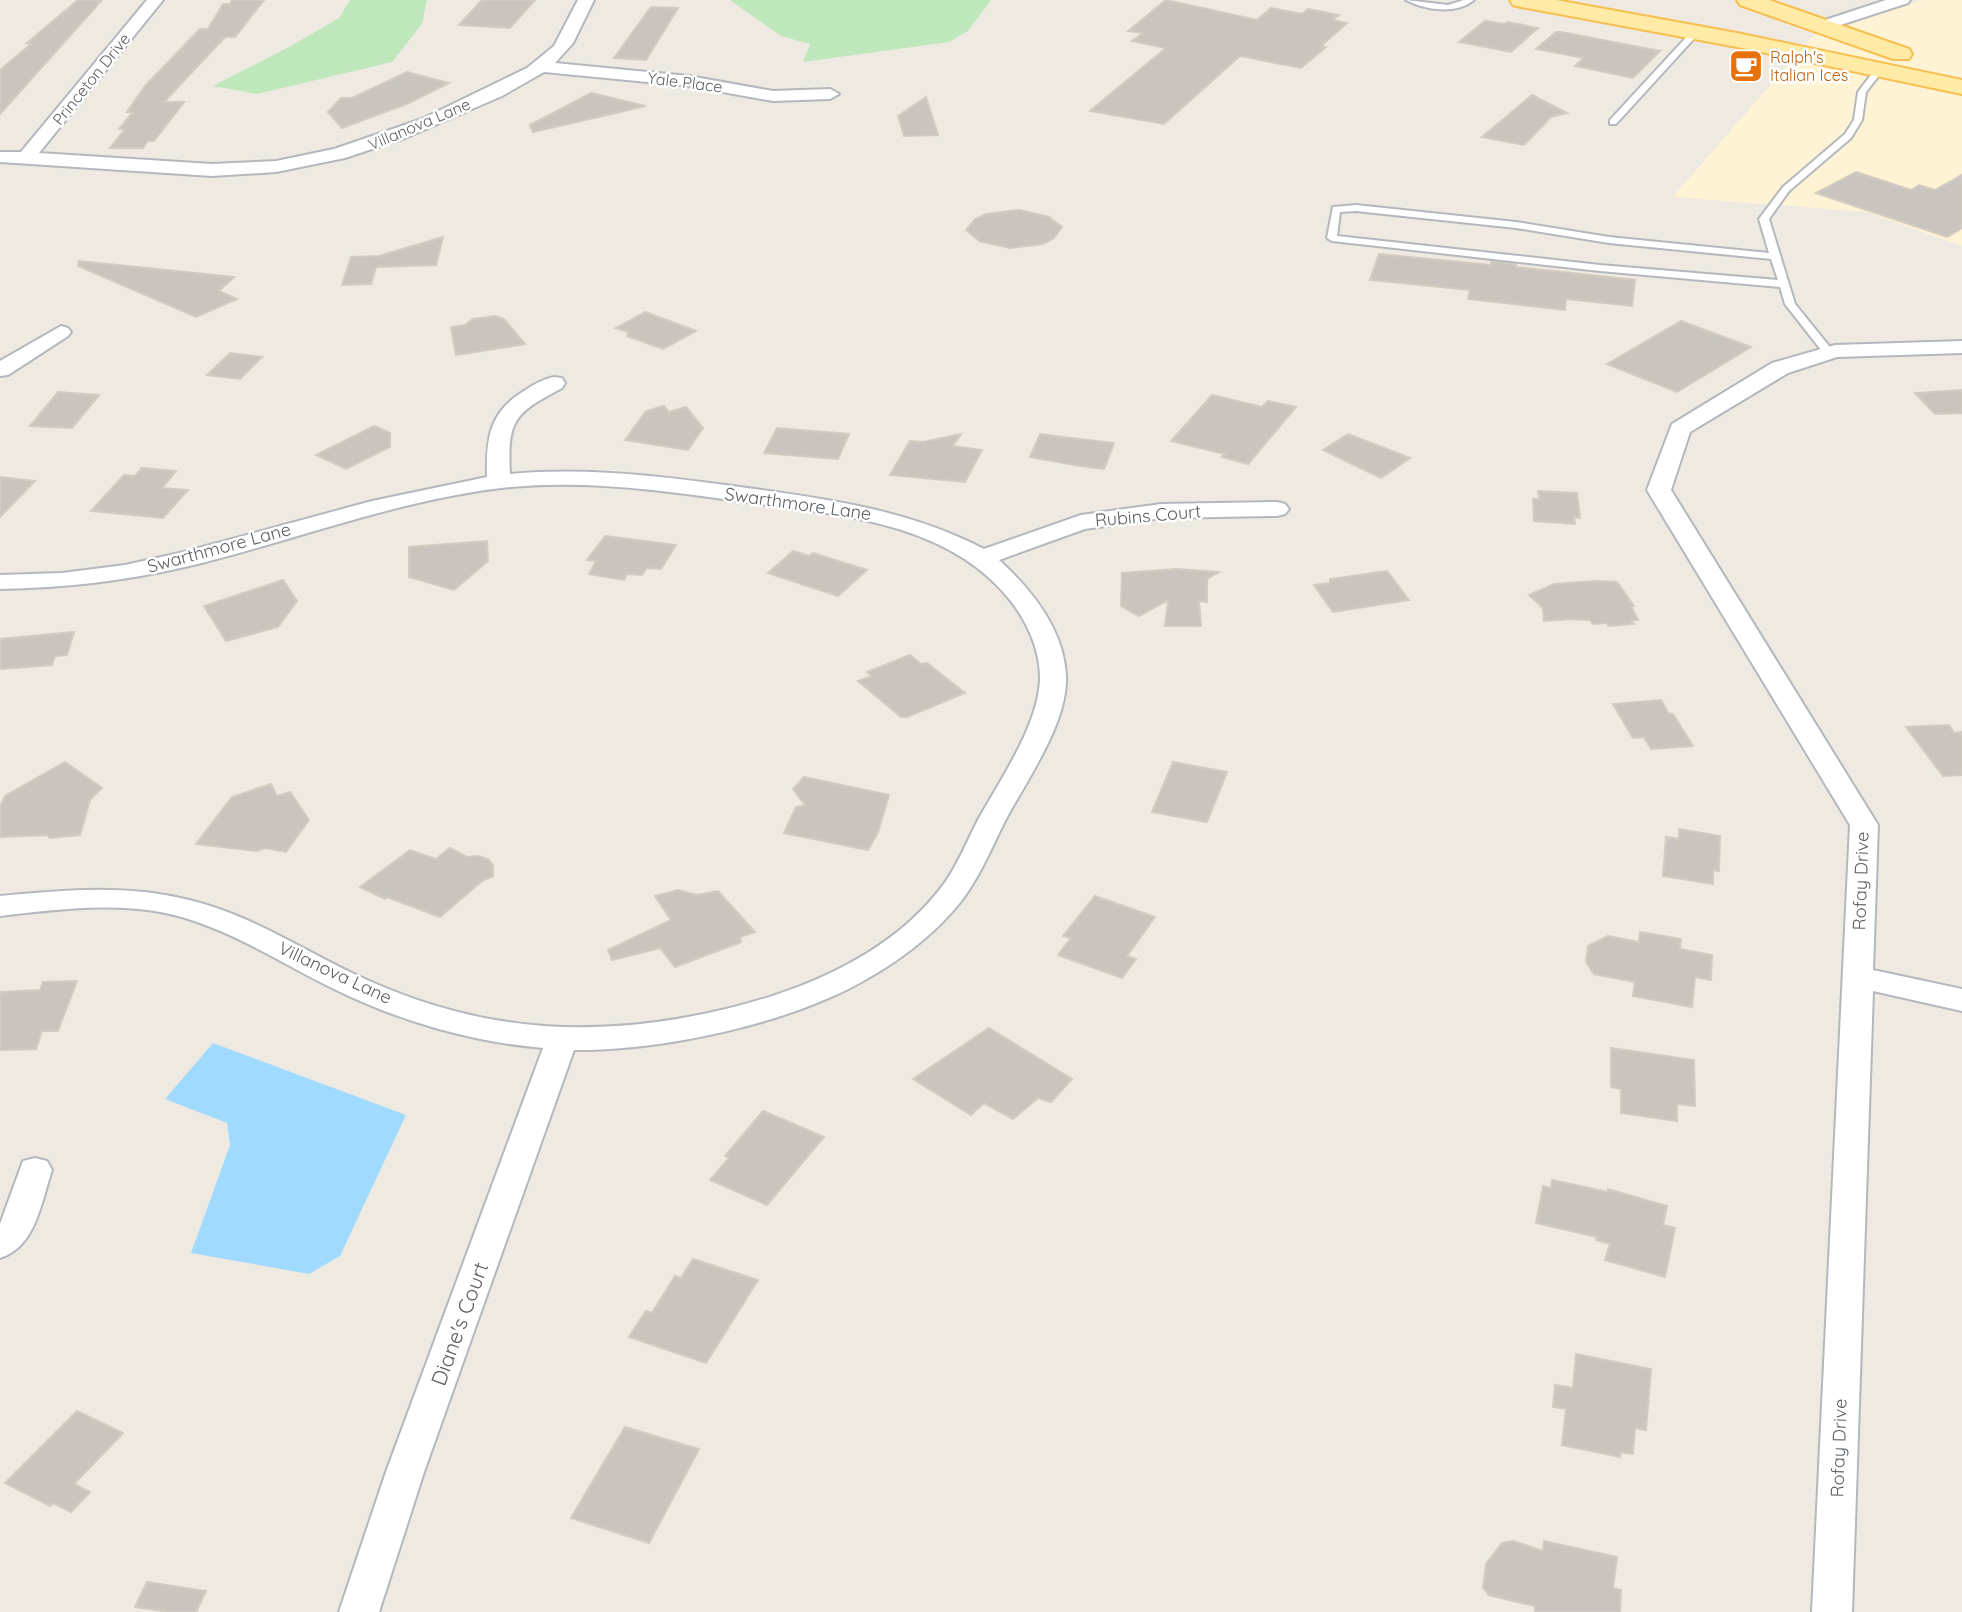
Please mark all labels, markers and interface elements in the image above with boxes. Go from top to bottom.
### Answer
street label: Princeton Drive [48,29,134,129]
cafe icon: Ralph's Italian Ices [1727,47,1765,85]
place label: Ralph's Italian Ices [1770,47,1848,85]
street label: Yale Place [646,67,724,97]
street label: Villanova Lane [365,94,473,154]
street label: Swarthmore Lane [723,482,873,525]
street label: Rubins Court [1094,499,1202,532]
street label: Swarthmore Lane [144,517,293,578]
street label: Rofay Drive [1847,831,1874,931]
street label: Villanova Lane [275,936,396,1009]
street label: Diane's Court [425,1258,493,1389]
street label: Rofay Drive [1825,1398,1852,1498]

